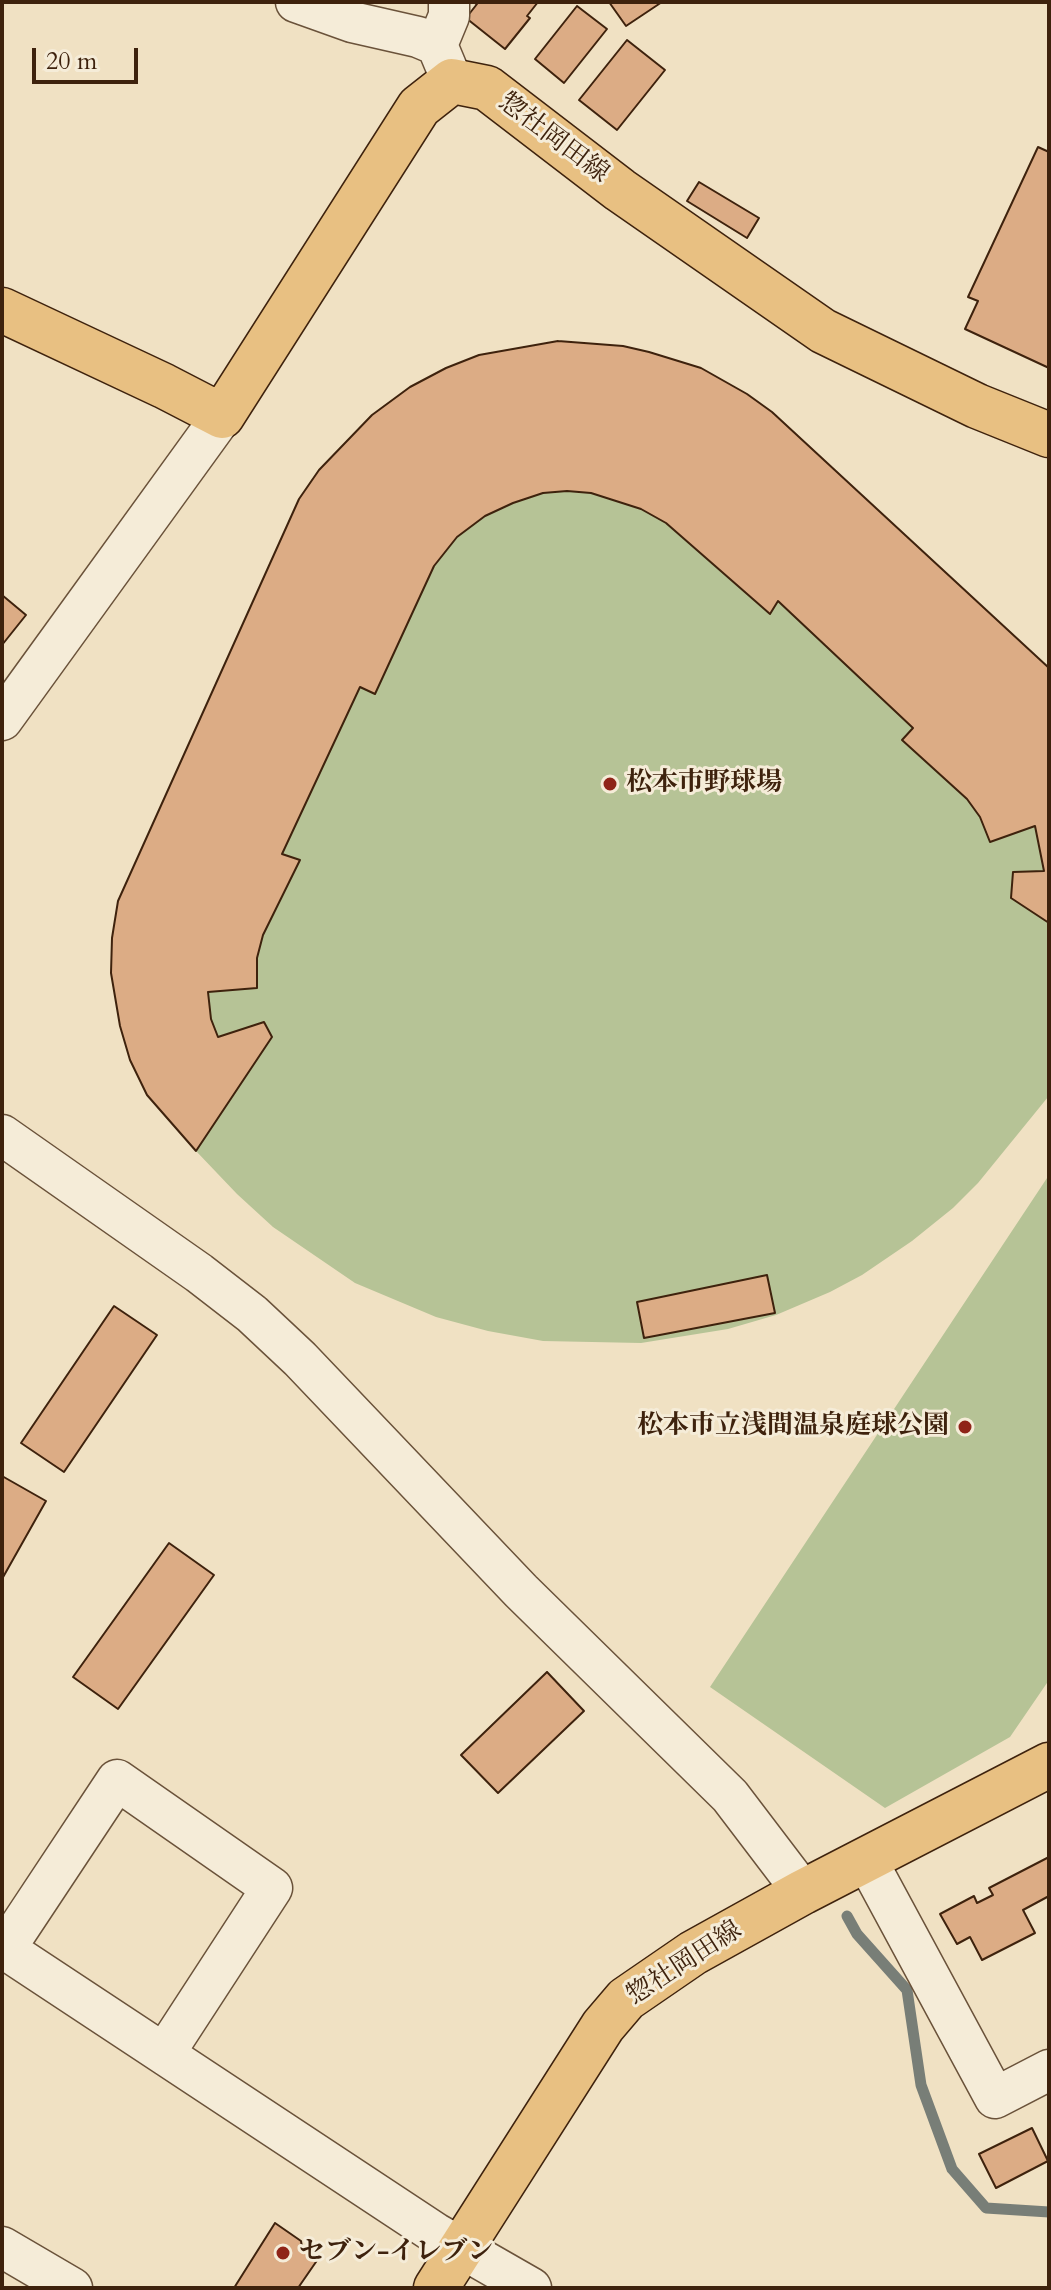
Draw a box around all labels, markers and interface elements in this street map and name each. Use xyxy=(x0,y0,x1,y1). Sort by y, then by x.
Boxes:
scale bar xyxy=(36,32,142,82)
text: 20 m xyxy=(46,45,97,78)
street label: 惣社岡田線 xyxy=(492,87,614,191)
place label: 松本市野球場 xyxy=(626,768,782,800)
marker: 松本市野球場 xyxy=(601,775,619,793)
place label: 松本市立浅間温泉庭球公園 xyxy=(637,1411,949,1443)
marker: 松本市立浅間温泉庭球公園 xyxy=(956,1418,974,1436)
street label: 惣社岡田線 xyxy=(622,1916,748,2012)
place label: セブン-イレブン xyxy=(299,2237,493,2269)
marker: セブン-イレブン xyxy=(274,2244,292,2262)

